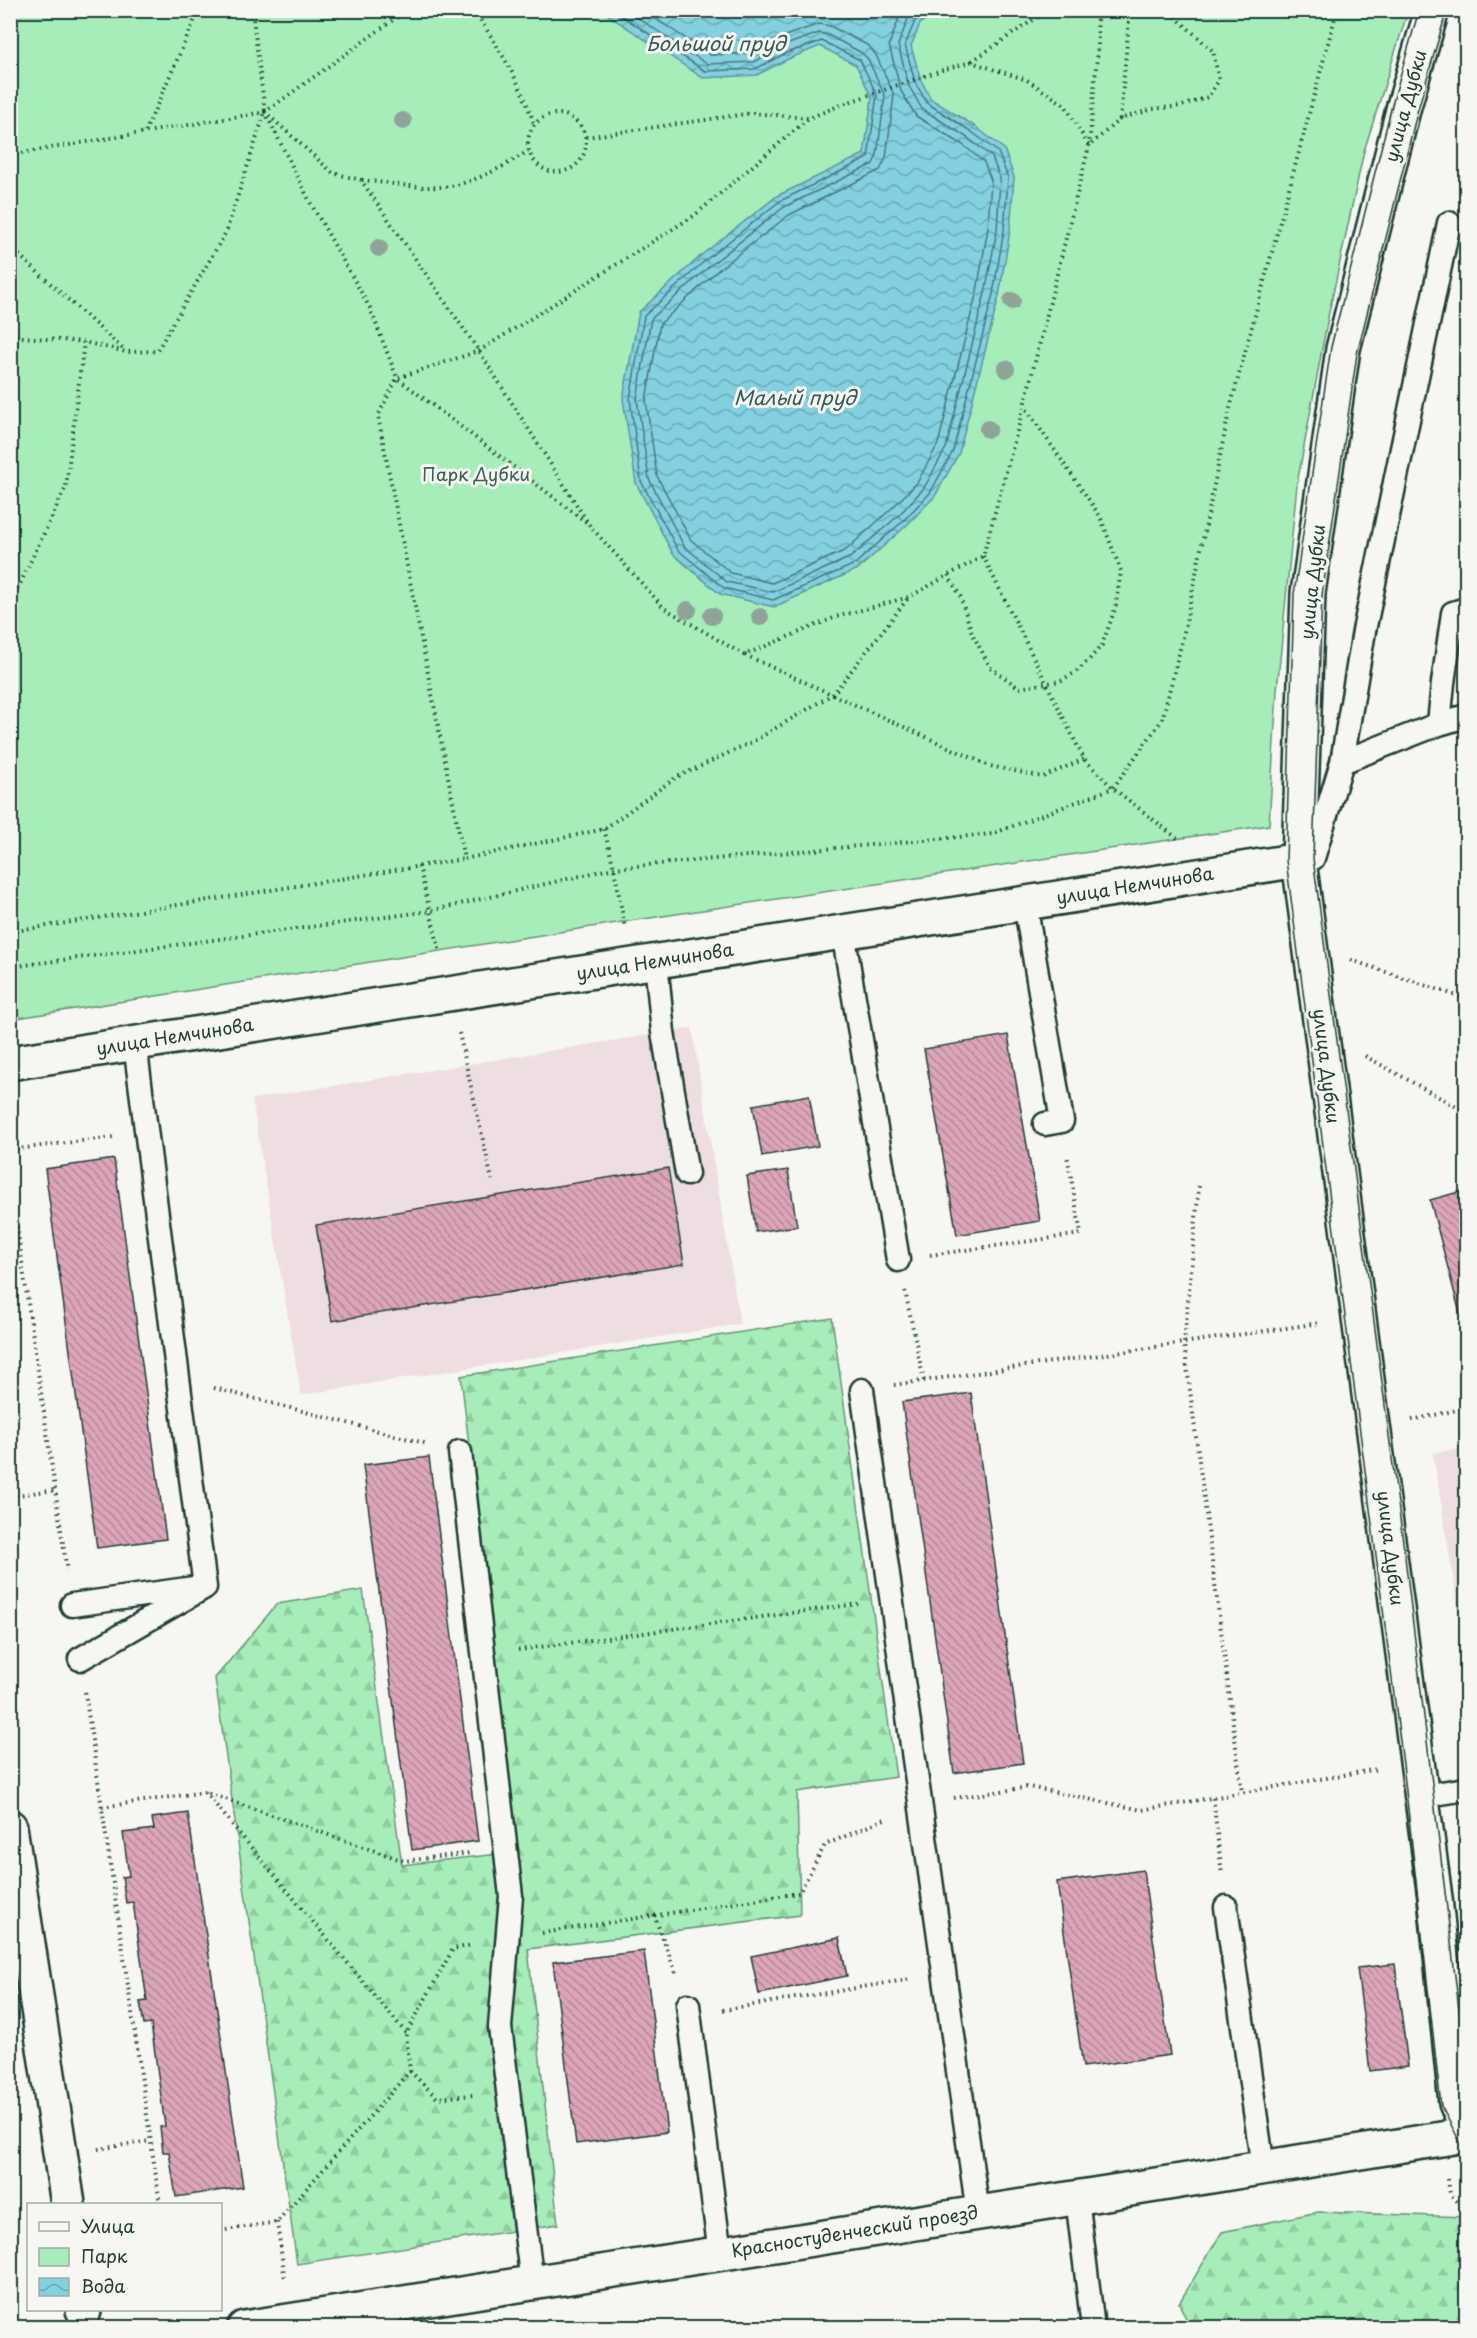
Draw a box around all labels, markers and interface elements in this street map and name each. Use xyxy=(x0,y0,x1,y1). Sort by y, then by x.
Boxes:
water label: Большой пруд xyxy=(646,28,788,58)
street label: улица Дубки xyxy=(1377,46,1433,165)
water label: Малый пруд xyxy=(734,382,859,412)
park label: Парк Дубки xyxy=(422,460,530,487)
street label: улица Дубки xyxy=(1292,523,1331,641)
street label: улица Немчинова xyxy=(1054,859,1216,910)
street label: улица Немчинова xyxy=(574,935,736,986)
street label: улица Дубки xyxy=(1307,1007,1348,1125)
street label: улица Немчинова xyxy=(94,1010,256,1061)
street label: улица Дубки xyxy=(1371,1489,1412,1607)
street label: Красностуденческий проезд xyxy=(729,2198,980,2263)
legend xyxy=(27,2203,222,2311)
text: Улица xyxy=(81,2212,135,2239)
text: Парк xyxy=(81,2242,128,2269)
text: Вода xyxy=(81,2272,126,2299)

